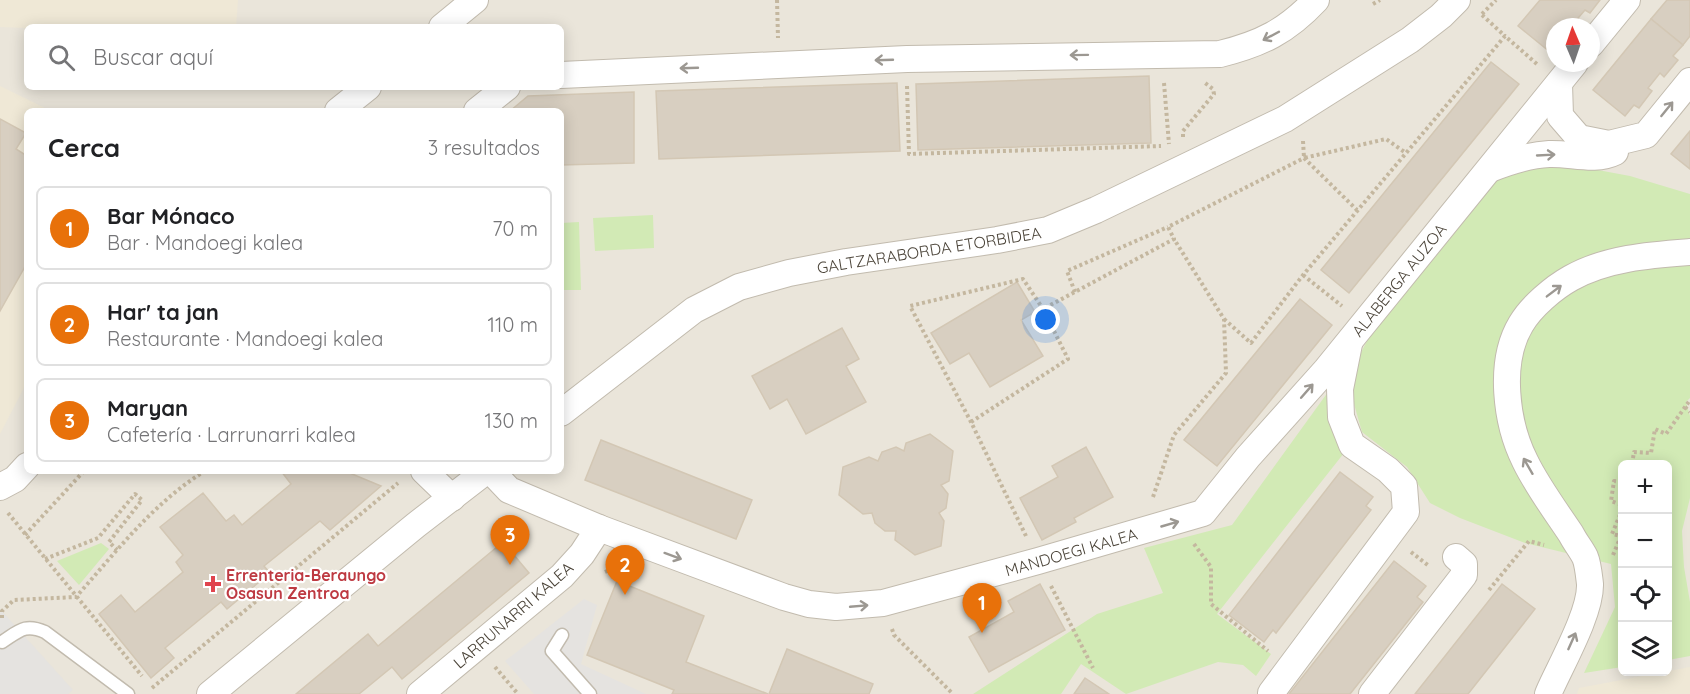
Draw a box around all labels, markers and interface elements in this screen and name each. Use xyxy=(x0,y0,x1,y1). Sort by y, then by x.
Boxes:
north arrow xyxy=(1546,18,1600,72)
search box xyxy=(24,24,564,90)
one-way arrow xyxy=(1262,31,1280,43)
icon: search xyxy=(45,41,78,74)
text: Buscar aquí xyxy=(93,43,213,71)
one-way arrow xyxy=(1070,50,1090,61)
one-way arrow xyxy=(875,54,895,65)
one-way arrow xyxy=(680,62,700,73)
one-way arrow xyxy=(1661,101,1674,117)
text: Cerca xyxy=(48,131,120,164)
text: 3 resultados xyxy=(428,135,540,160)
one-way arrow xyxy=(1535,149,1555,160)
text: Bar Mónaco xyxy=(107,202,235,230)
text: 1 xyxy=(66,216,73,241)
text: 70 m xyxy=(492,216,538,241)
street label: ALABERGA AUZOA xyxy=(1347,220,1451,340)
street label: GALTZARABORDA ETORBIDEA xyxy=(815,222,1043,278)
text: Bar · Mandoegi kalea xyxy=(107,230,303,255)
one-way arrow xyxy=(1545,285,1561,297)
text: Har' ta jan xyxy=(107,298,219,326)
your location xyxy=(1031,305,1060,334)
text: 2 xyxy=(64,312,75,337)
text: 110 m xyxy=(488,312,538,337)
text: Restaurante · Mandoegi kalea xyxy=(107,326,383,351)
one-way arrow xyxy=(1300,384,1314,399)
text: Maryan xyxy=(107,394,188,422)
text: 3 xyxy=(64,408,75,433)
text: 130 m xyxy=(485,408,538,433)
text: Cafetería · Larrunarri kalea xyxy=(107,422,356,447)
one-way arrow xyxy=(1522,458,1534,475)
map controls xyxy=(1618,460,1672,676)
button: + xyxy=(1618,460,1672,514)
button: − xyxy=(1618,514,1672,568)
pin: 3 xyxy=(490,516,530,565)
one-way arrow xyxy=(1160,518,1179,529)
street label: MANDOEGI KALEA xyxy=(1003,524,1139,580)
pin: 2 xyxy=(606,546,644,595)
one-way arrow xyxy=(663,551,682,562)
street label: LARRUNARRI KALEA xyxy=(449,557,577,673)
place label: Errenteria-Beraungo Osasun Zentroa xyxy=(226,565,386,603)
button: locate xyxy=(1618,568,1672,622)
marker: Errenteria-Beraungo Osasun Zentroa xyxy=(204,575,222,593)
pin: 1 xyxy=(962,584,1002,633)
one-way arrow xyxy=(849,600,869,611)
button: layers xyxy=(1618,622,1672,676)
one-way arrow xyxy=(1566,632,1578,650)

